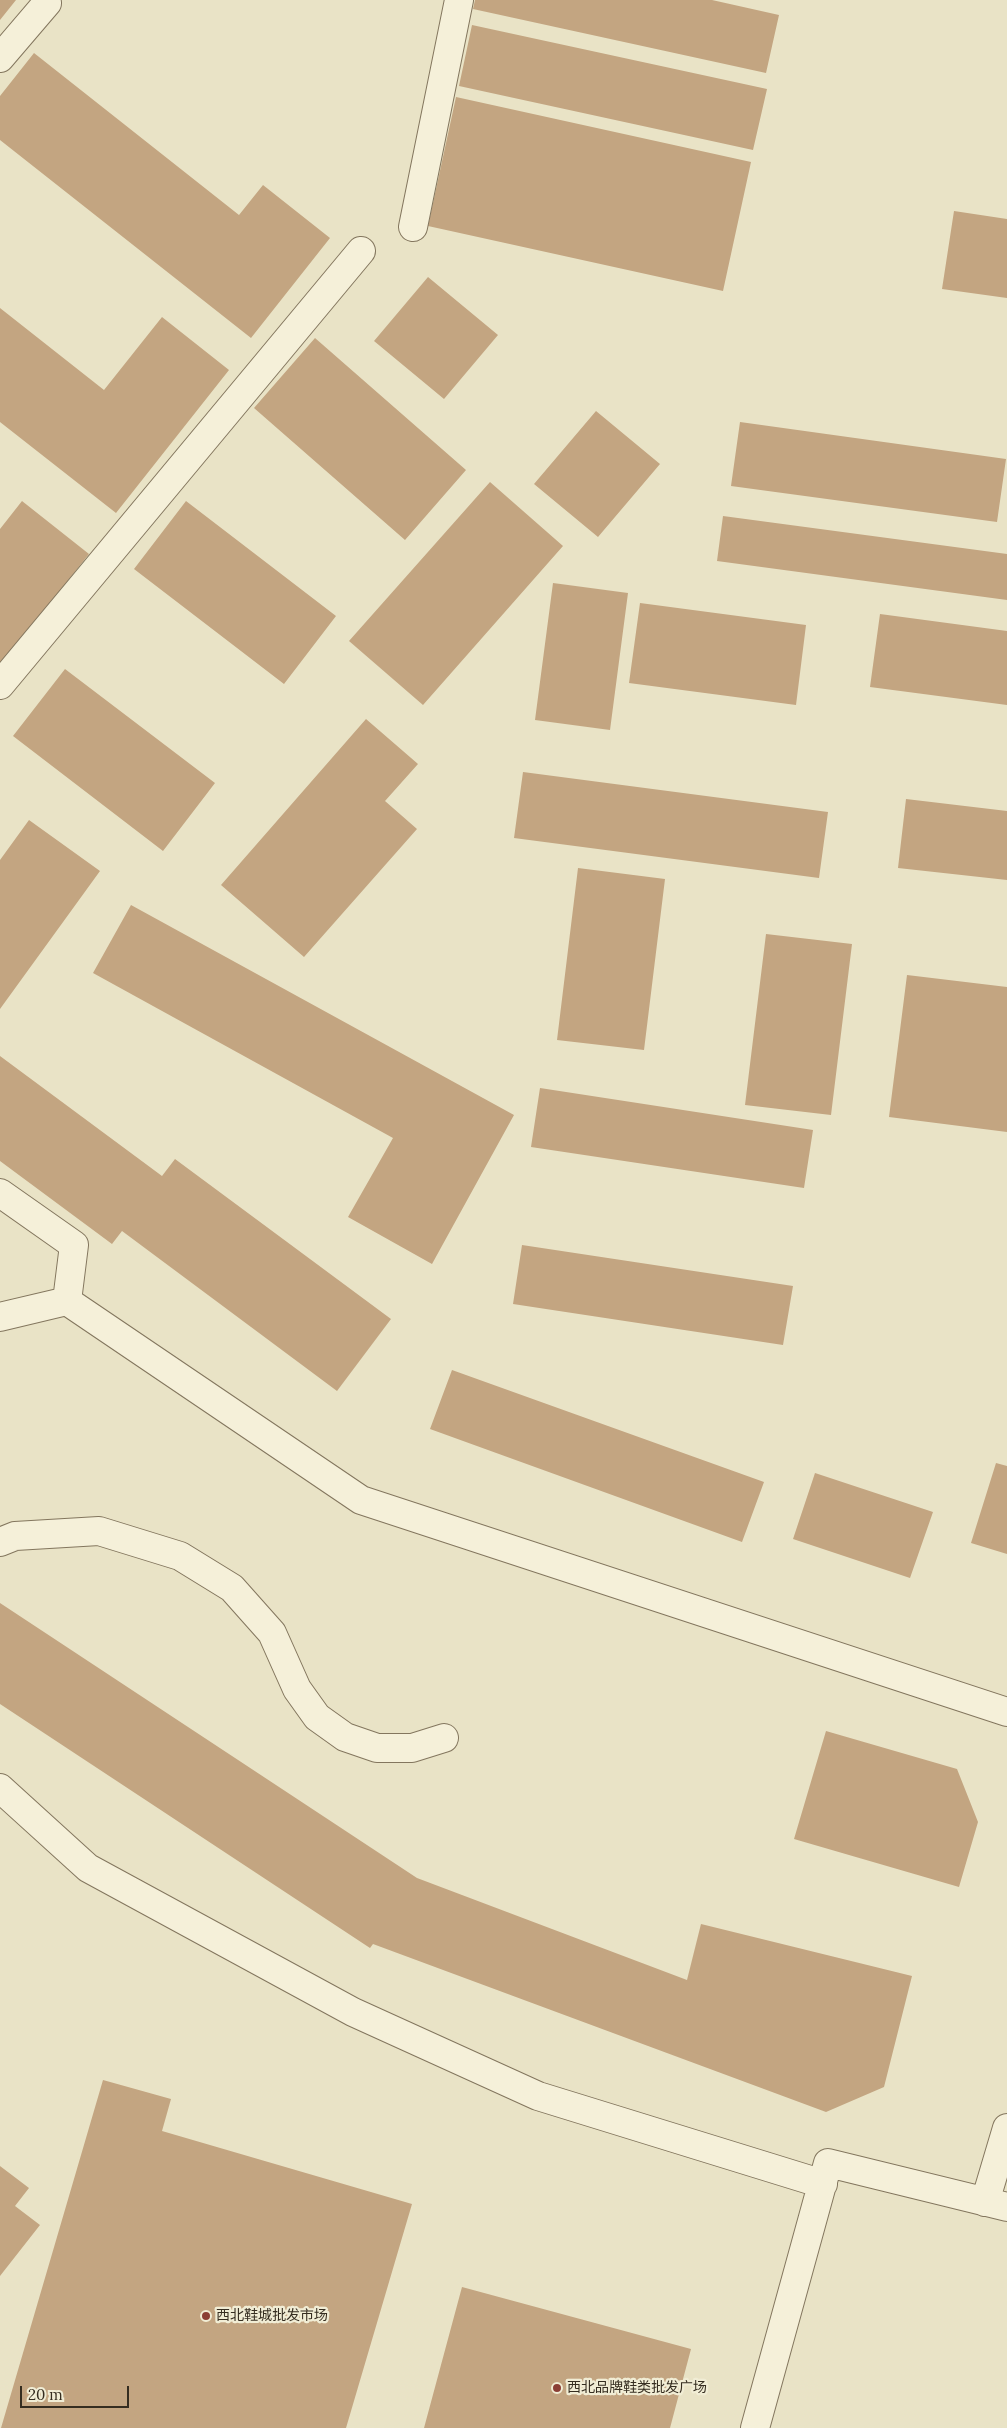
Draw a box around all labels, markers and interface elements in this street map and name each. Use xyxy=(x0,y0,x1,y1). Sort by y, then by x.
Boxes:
place label: 西北鞋城批发市场 xyxy=(216,2308,328,2324)
marker: 西北鞋城批发市场 xyxy=(200,2310,212,2322)
scale bar xyxy=(22,2376,131,2408)
place label: 西北品牌鞋类批发广场 xyxy=(567,2380,707,2396)
marker: 西北品牌鞋类批发广场 xyxy=(551,2382,563,2394)
text: 20 m xyxy=(28,2385,63,2404)

